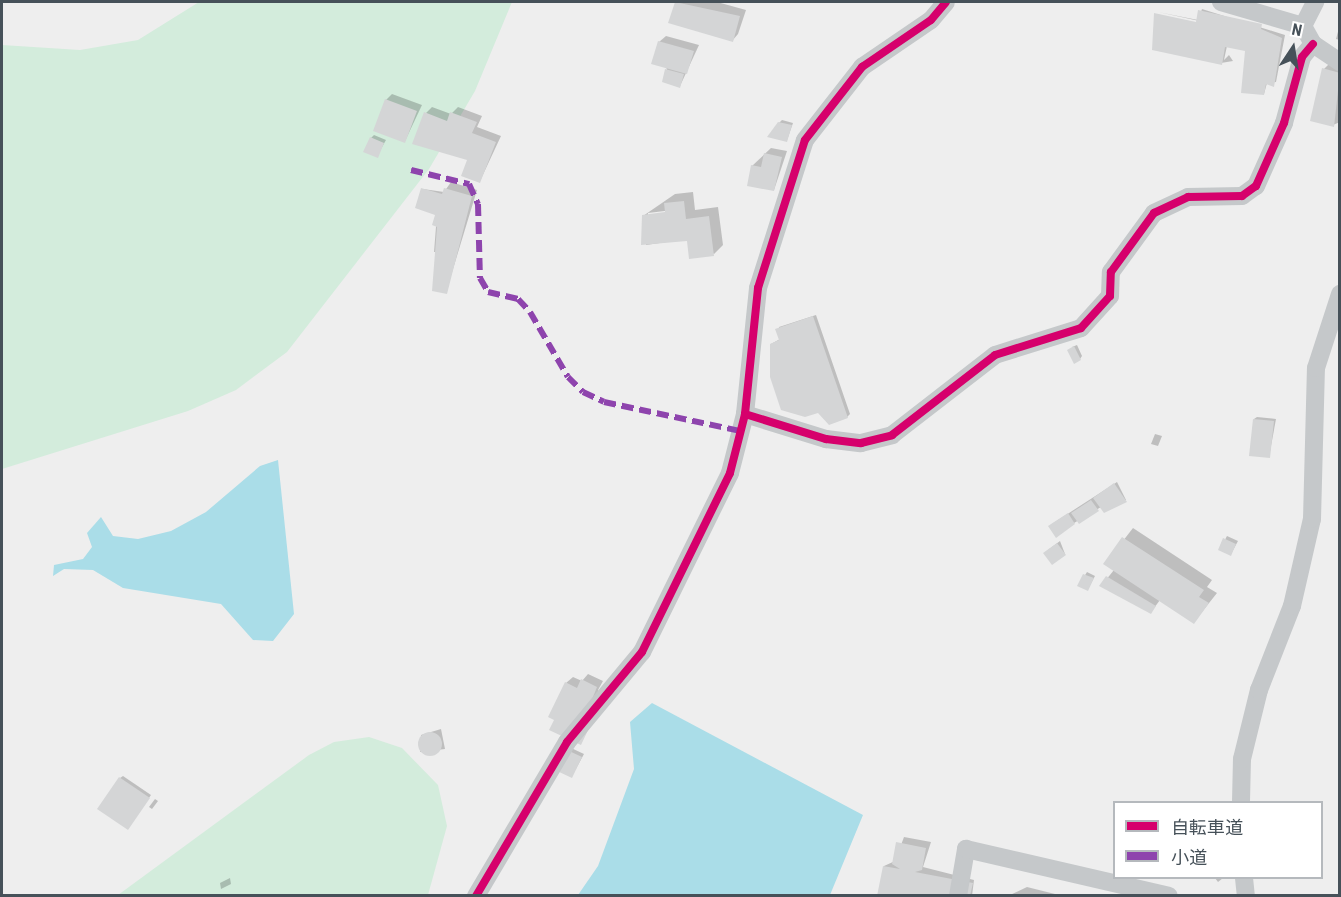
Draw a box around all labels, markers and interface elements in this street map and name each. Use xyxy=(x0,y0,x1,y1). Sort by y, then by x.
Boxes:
north arrow xyxy=(1263,18,1323,78)
text: N xyxy=(1290,20,1304,40)
legend xyxy=(1113,801,1323,879)
text: 自転車道 xyxy=(1171,817,1243,838)
text: 小道 xyxy=(1171,847,1207,868)

